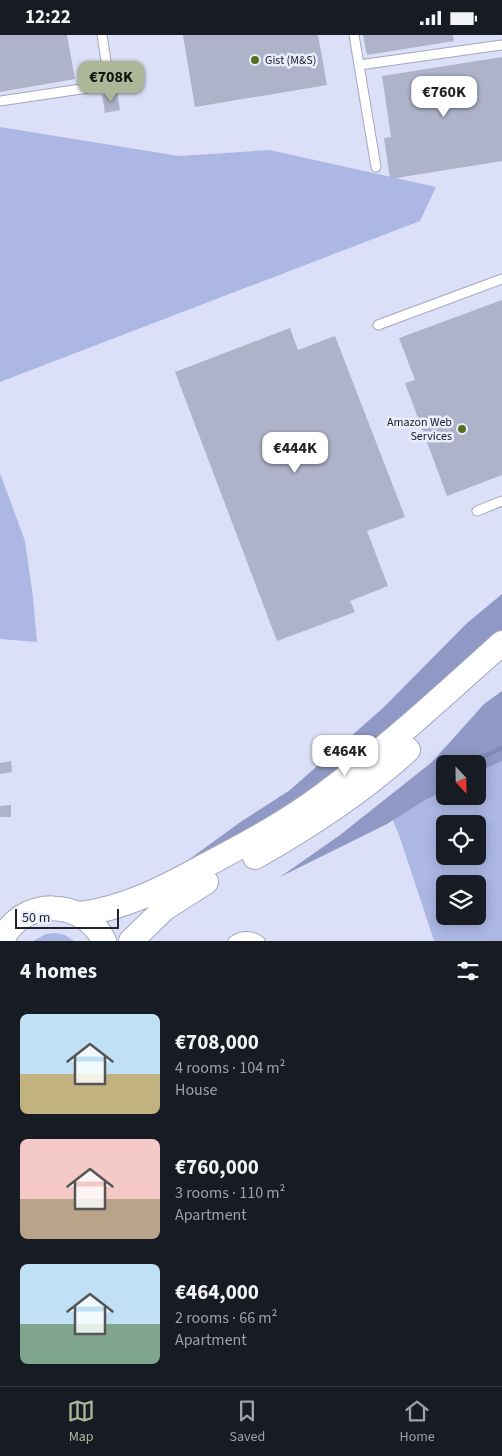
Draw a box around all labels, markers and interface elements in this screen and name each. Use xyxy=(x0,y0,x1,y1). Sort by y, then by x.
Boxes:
text: 12:22 xyxy=(25,4,71,31)
place label: Gist (M&S) xyxy=(265,52,316,69)
marker: Gist (M&S) xyxy=(249,54,261,66)
pin: €708K xyxy=(76,61,146,103)
text: €708K xyxy=(89,66,133,88)
pin: €760K xyxy=(409,76,479,118)
text: €760K xyxy=(422,81,466,103)
place label: Amazon Web Services xyxy=(387,414,452,445)
marker: Amazon Web Services xyxy=(456,423,468,435)
pin: €444K xyxy=(260,431,330,474)
text: €444K xyxy=(273,437,317,459)
pin: €464K xyxy=(310,735,380,777)
text: €464K xyxy=(323,740,367,762)
north arrow xyxy=(436,755,486,805)
map controls xyxy=(436,755,486,925)
button: locate xyxy=(436,815,486,865)
button: layers xyxy=(436,875,486,925)
scale bar xyxy=(15,906,119,929)
text: 50 m xyxy=(22,908,50,928)
text: 4 homes xyxy=(20,956,97,986)
icon: filters xyxy=(454,957,482,985)
text: €708,000 xyxy=(175,1027,259,1057)
icon: home xyxy=(60,1034,120,1094)
text: 4 rooms · 104 m² xyxy=(175,1057,285,1079)
text: House xyxy=(175,1079,217,1101)
text: €760,000 xyxy=(175,1152,259,1182)
icon: home xyxy=(60,1159,120,1219)
text: 3 rooms · 110 m² xyxy=(175,1182,285,1204)
text: Apartment xyxy=(175,1204,247,1226)
text: €464,000 xyxy=(175,1277,259,1307)
icon: home xyxy=(60,1284,120,1344)
text: 2 rooms · 66 m² xyxy=(175,1307,277,1329)
text: Apartment xyxy=(175,1329,247,1351)
tab: Map xyxy=(67,1397,95,1447)
tab: Saved xyxy=(229,1397,265,1447)
tab: Home xyxy=(400,1397,435,1447)

